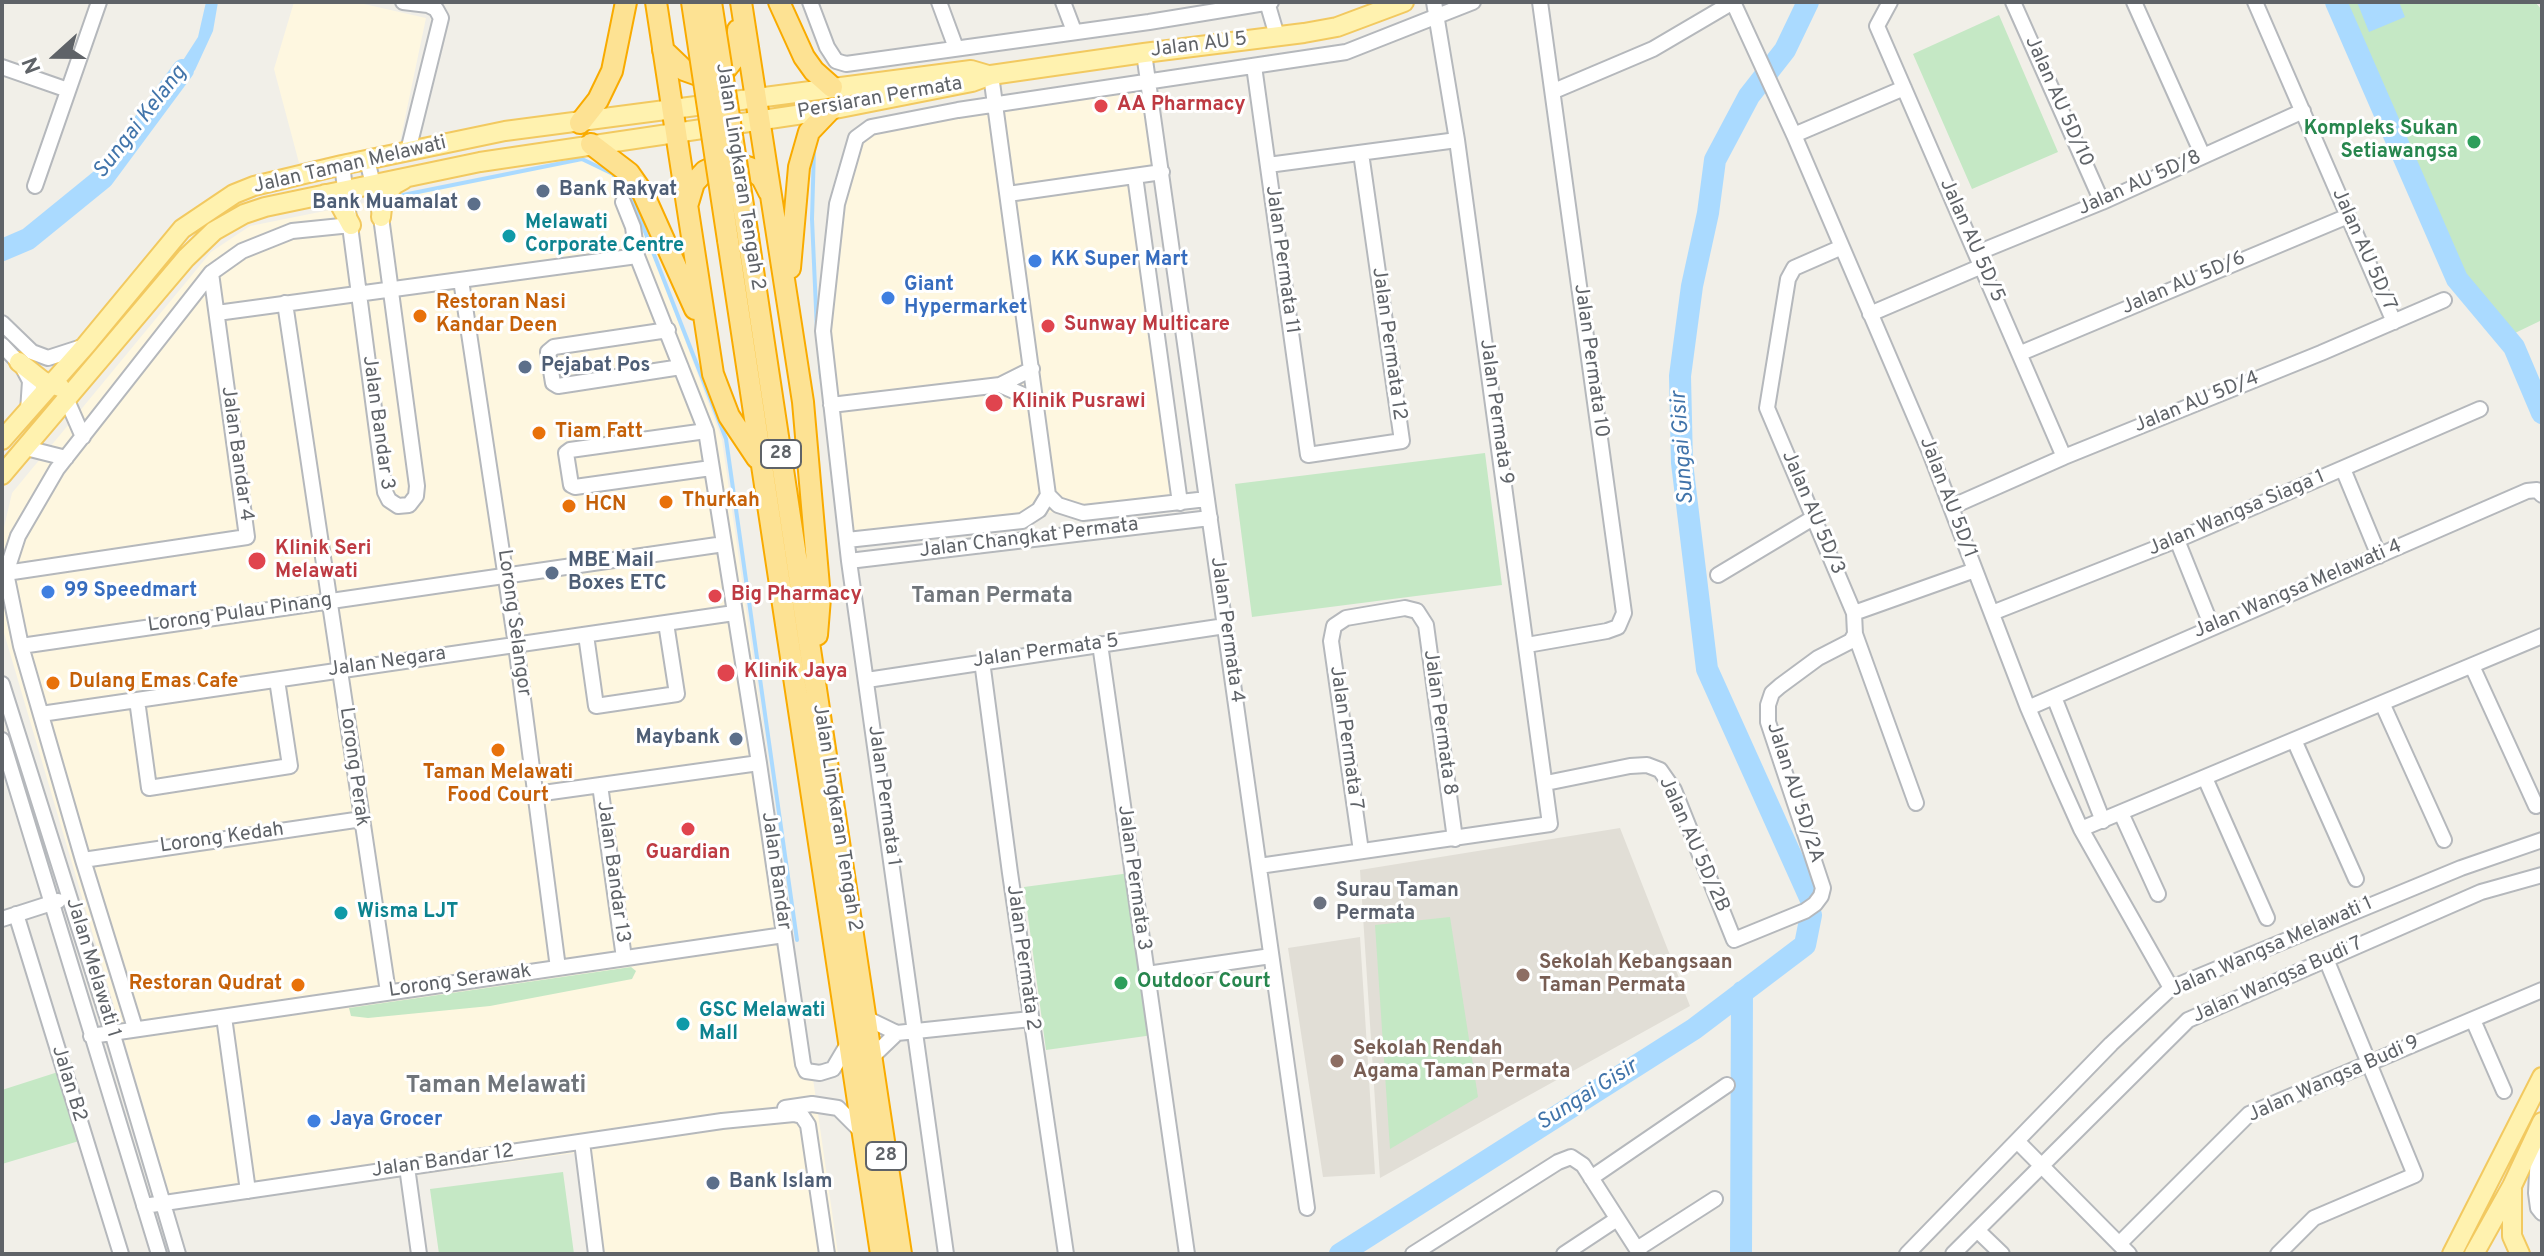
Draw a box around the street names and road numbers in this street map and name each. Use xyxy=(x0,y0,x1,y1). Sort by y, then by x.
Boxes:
street label: Jalan AU 5 xyxy=(1149,28,1249,64)
street label: Jalan AU 5D/10 xyxy=(2018,33,2098,171)
street label: Jalan Lingkaran Tengah 2 xyxy=(709,62,769,292)
street label: Persiaran Permata xyxy=(796,73,964,125)
street label: Jalan Taman Melawati xyxy=(251,132,449,200)
street label: Jalan AU 5D/8 xyxy=(2075,146,2205,222)
street label: Jalan AU 5D/5 xyxy=(1933,176,2009,306)
street label: Jalan Permata 11 xyxy=(1259,184,1303,336)
street label: Jalan AU 5D/7 xyxy=(2325,185,2401,315)
street label: Jalan AU 5D/6 xyxy=(2119,247,2249,321)
street label: Jalan Permata 12 xyxy=(1365,266,1411,422)
street label: Jalan Permata 10 xyxy=(1567,283,1613,439)
street label: Jalan Permata 9 xyxy=(1473,338,1517,486)
street label: Jalan Bandar 3 xyxy=(356,354,398,492)
street label: Jalan AU 5D/4 xyxy=(2131,367,2263,439)
street label: Jalan Bandar 4 xyxy=(215,385,257,523)
street label: Jalan AU 5D/1 xyxy=(1913,434,1981,562)
road number: 28 xyxy=(761,440,801,468)
street label: Jalan AU 5D/3 xyxy=(1775,447,1849,579)
street label: Jalan Wangsa Siaga 1 xyxy=(2145,466,2329,562)
street label: Jalan Changkat Permata xyxy=(918,514,1140,564)
street label: Jalan Wangsa Melawati 4 xyxy=(2190,535,2406,645)
street label: Lorong Selangor xyxy=(491,548,535,698)
street label: Jalan Permata 4 xyxy=(1204,556,1248,704)
street label: Lorong Pulau Pinang xyxy=(146,589,334,639)
street label: Jalan Permata 5 xyxy=(972,630,1120,674)
street label: Jalan Negara xyxy=(326,643,448,683)
street label: Jalan Permata 8 xyxy=(1417,649,1461,797)
street label: Jalan Permata 7 xyxy=(1323,665,1367,811)
street label: Jalan Lingkaran Tengah 2 xyxy=(806,703,866,933)
street label: Lorong Perak xyxy=(333,706,373,828)
street label: Jalan AU 5D/2A xyxy=(1760,720,1828,866)
street label: Jalan Permata 1 xyxy=(861,724,905,868)
street label: Jalan AU 5D/2B xyxy=(1652,774,1734,916)
street label: Jalan Bandar 13 xyxy=(590,799,634,945)
street label: Jalan Permata 3 xyxy=(1111,804,1155,952)
street label: Jalan Bandar xyxy=(755,810,795,932)
street label: Lorong Kedah xyxy=(158,818,286,860)
street label: Jalan Permata 2 xyxy=(1000,884,1044,1032)
street label: Jalan Wangsa Melawati 1 xyxy=(2167,893,2377,1003)
street label: Jalan Melawati 1 xyxy=(59,895,125,1041)
street label: Jalan Wangsa Budi 7 xyxy=(2189,933,2367,1029)
street label: Lorong Serawak xyxy=(387,960,533,1004)
street label: Jalan Wangsa Budi 9 xyxy=(2245,1031,2423,1129)
street label: Jalan B2 xyxy=(45,1043,91,1125)
street label: Jalan Bandar 12 xyxy=(370,1140,516,1184)
road number: 28 xyxy=(866,1142,906,1170)

